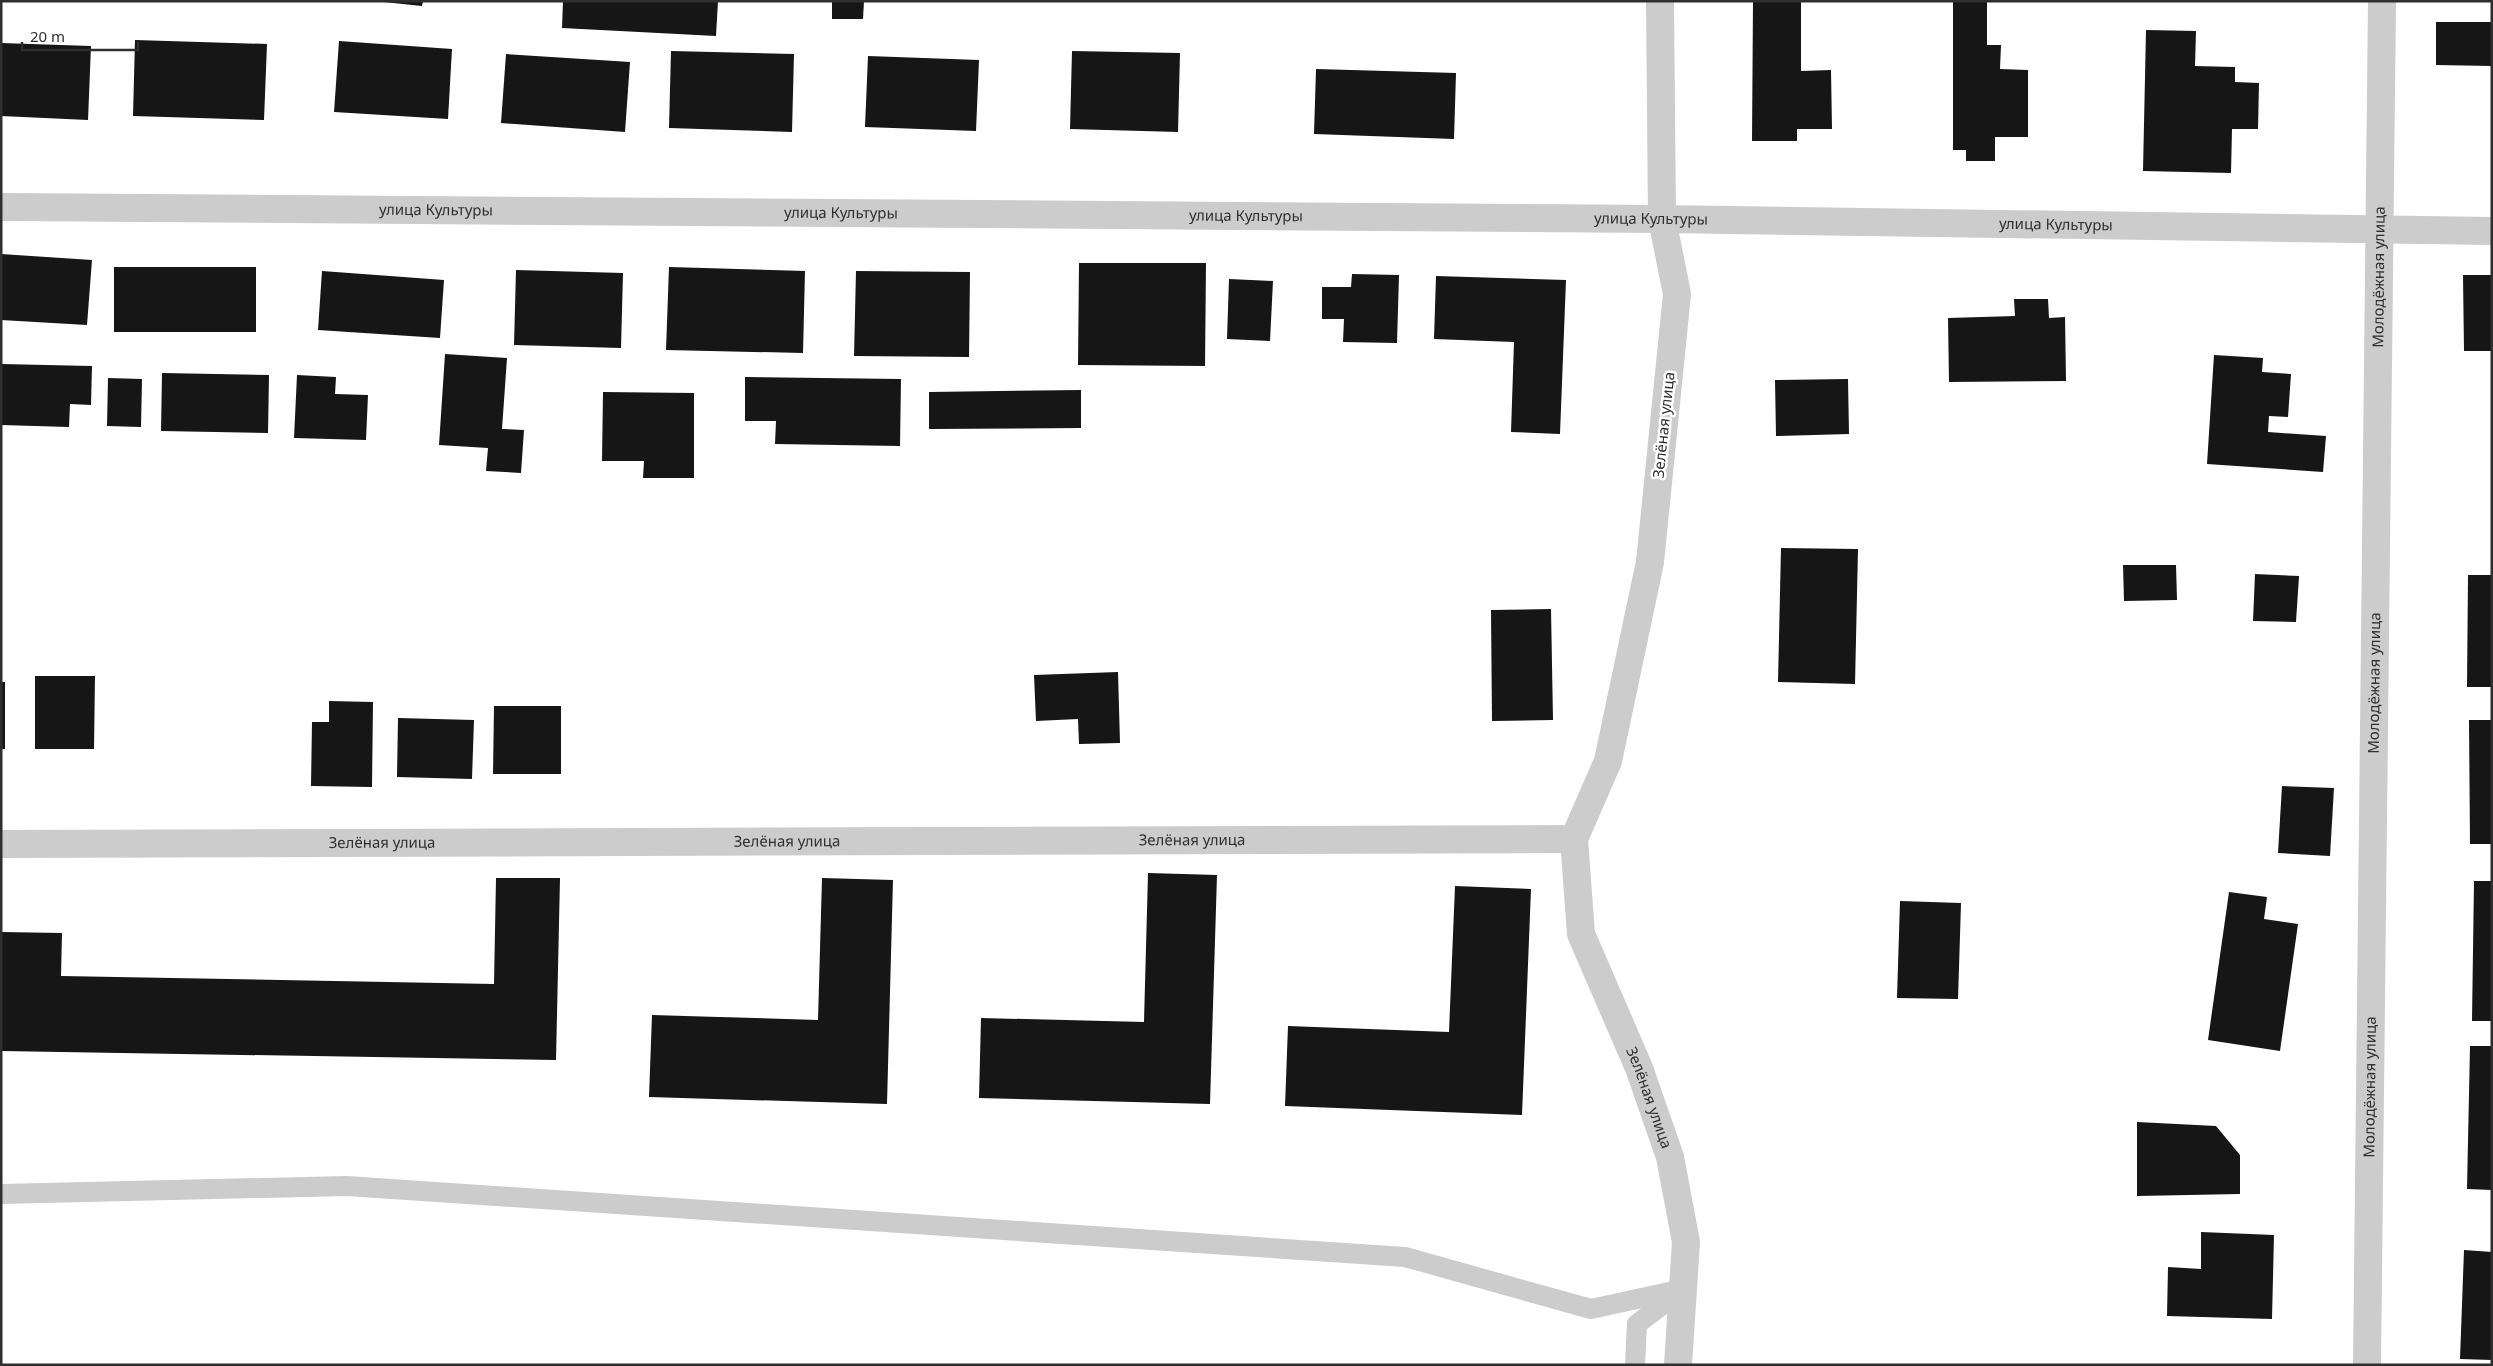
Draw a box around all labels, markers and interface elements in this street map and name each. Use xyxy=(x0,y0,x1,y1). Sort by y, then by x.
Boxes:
scale bar xyxy=(22,20,139,52)
text: 20 m xyxy=(30,26,65,46)
street label: улица Культуры xyxy=(379,199,493,220)
street label: улица Культуры xyxy=(784,202,898,222)
street label: улица Культуры xyxy=(1189,205,1303,225)
street label: Молодёжная улица xyxy=(2367,206,2389,348)
street label: улица Культуры xyxy=(1594,208,1708,229)
street label: улица Культуры xyxy=(1999,213,2113,235)
street label: Зелёная улица xyxy=(1647,371,1679,479)
street label: Молодёжная улица xyxy=(2363,612,2384,754)
street label: Зелёная улица xyxy=(1139,829,1245,849)
street label: Зелёная улица xyxy=(734,830,840,851)
street label: Зелёная улица xyxy=(329,832,435,852)
street label: Молодёжная улица xyxy=(2358,1016,2380,1158)
street label: Зелёная улица xyxy=(1622,1043,1677,1151)

